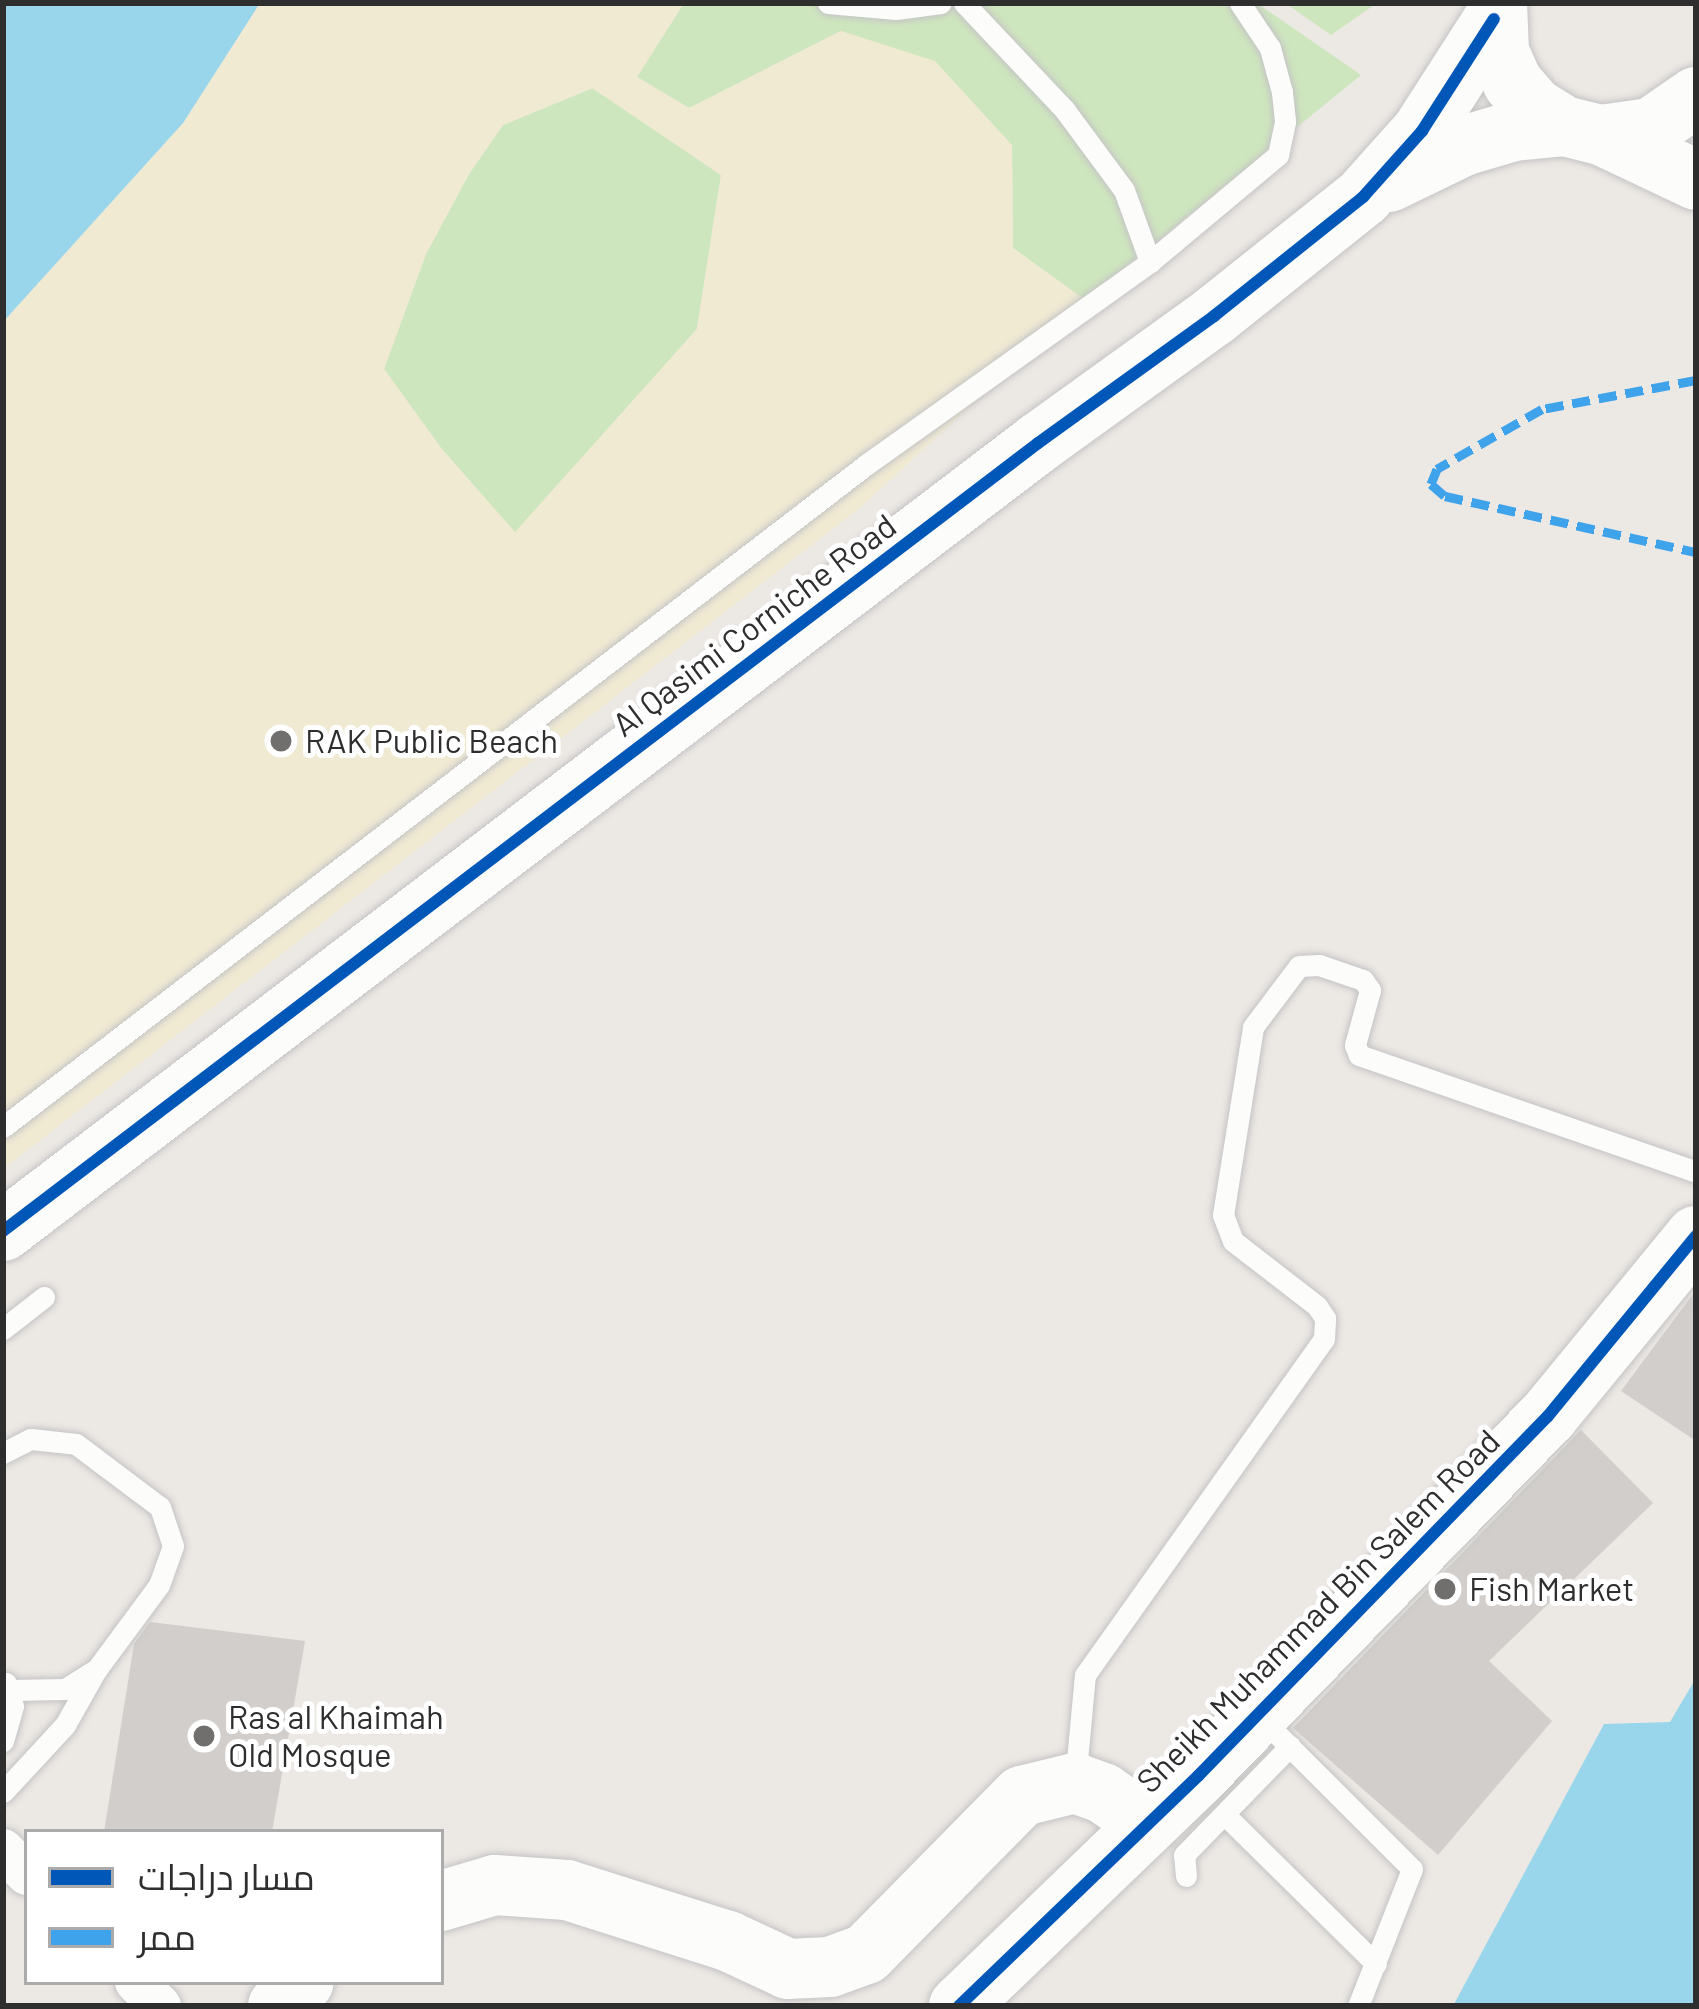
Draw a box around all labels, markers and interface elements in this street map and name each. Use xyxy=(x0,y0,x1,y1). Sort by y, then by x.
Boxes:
street label: Al Qasimi Corniche Road xyxy=(605,506,903,744)
place label: RAK Public Beach xyxy=(305,721,558,761)
marker: RAK Public Beach xyxy=(268,728,294,754)
street label: Sheikh Muhammad Bin Salem Road xyxy=(1128,1421,1508,1801)
place label: Fish Market xyxy=(1469,1569,1634,1609)
marker: Fish Market xyxy=(1432,1576,1458,1602)
place label: Ras al Khaimah Old Mosque xyxy=(228,1697,444,1775)
marker: Ras al Khaimah Old Mosque xyxy=(191,1723,217,1749)
legend xyxy=(24,1829,444,1985)
text: مسار دراجات xyxy=(138,1854,315,1897)
text: ممر xyxy=(138,1914,196,1957)

